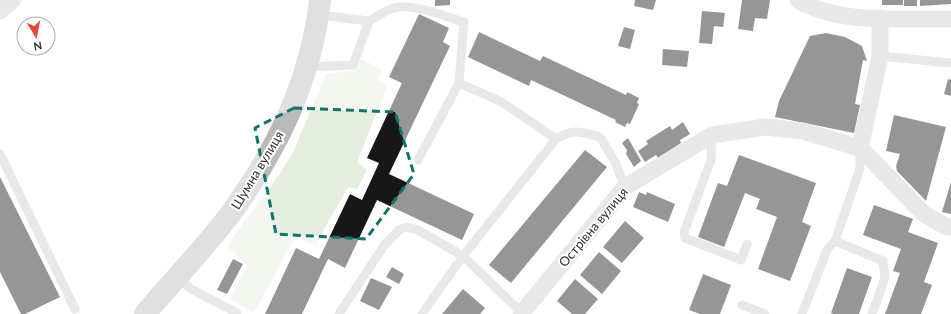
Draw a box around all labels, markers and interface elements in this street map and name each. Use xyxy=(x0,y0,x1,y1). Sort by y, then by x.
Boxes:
north arrow xyxy=(16,16,56,56)
text: N xyxy=(33,39,43,53)
street label: Шумна вулиця xyxy=(227,128,287,212)
street label: Острівна вулиця xyxy=(555,184,631,270)

